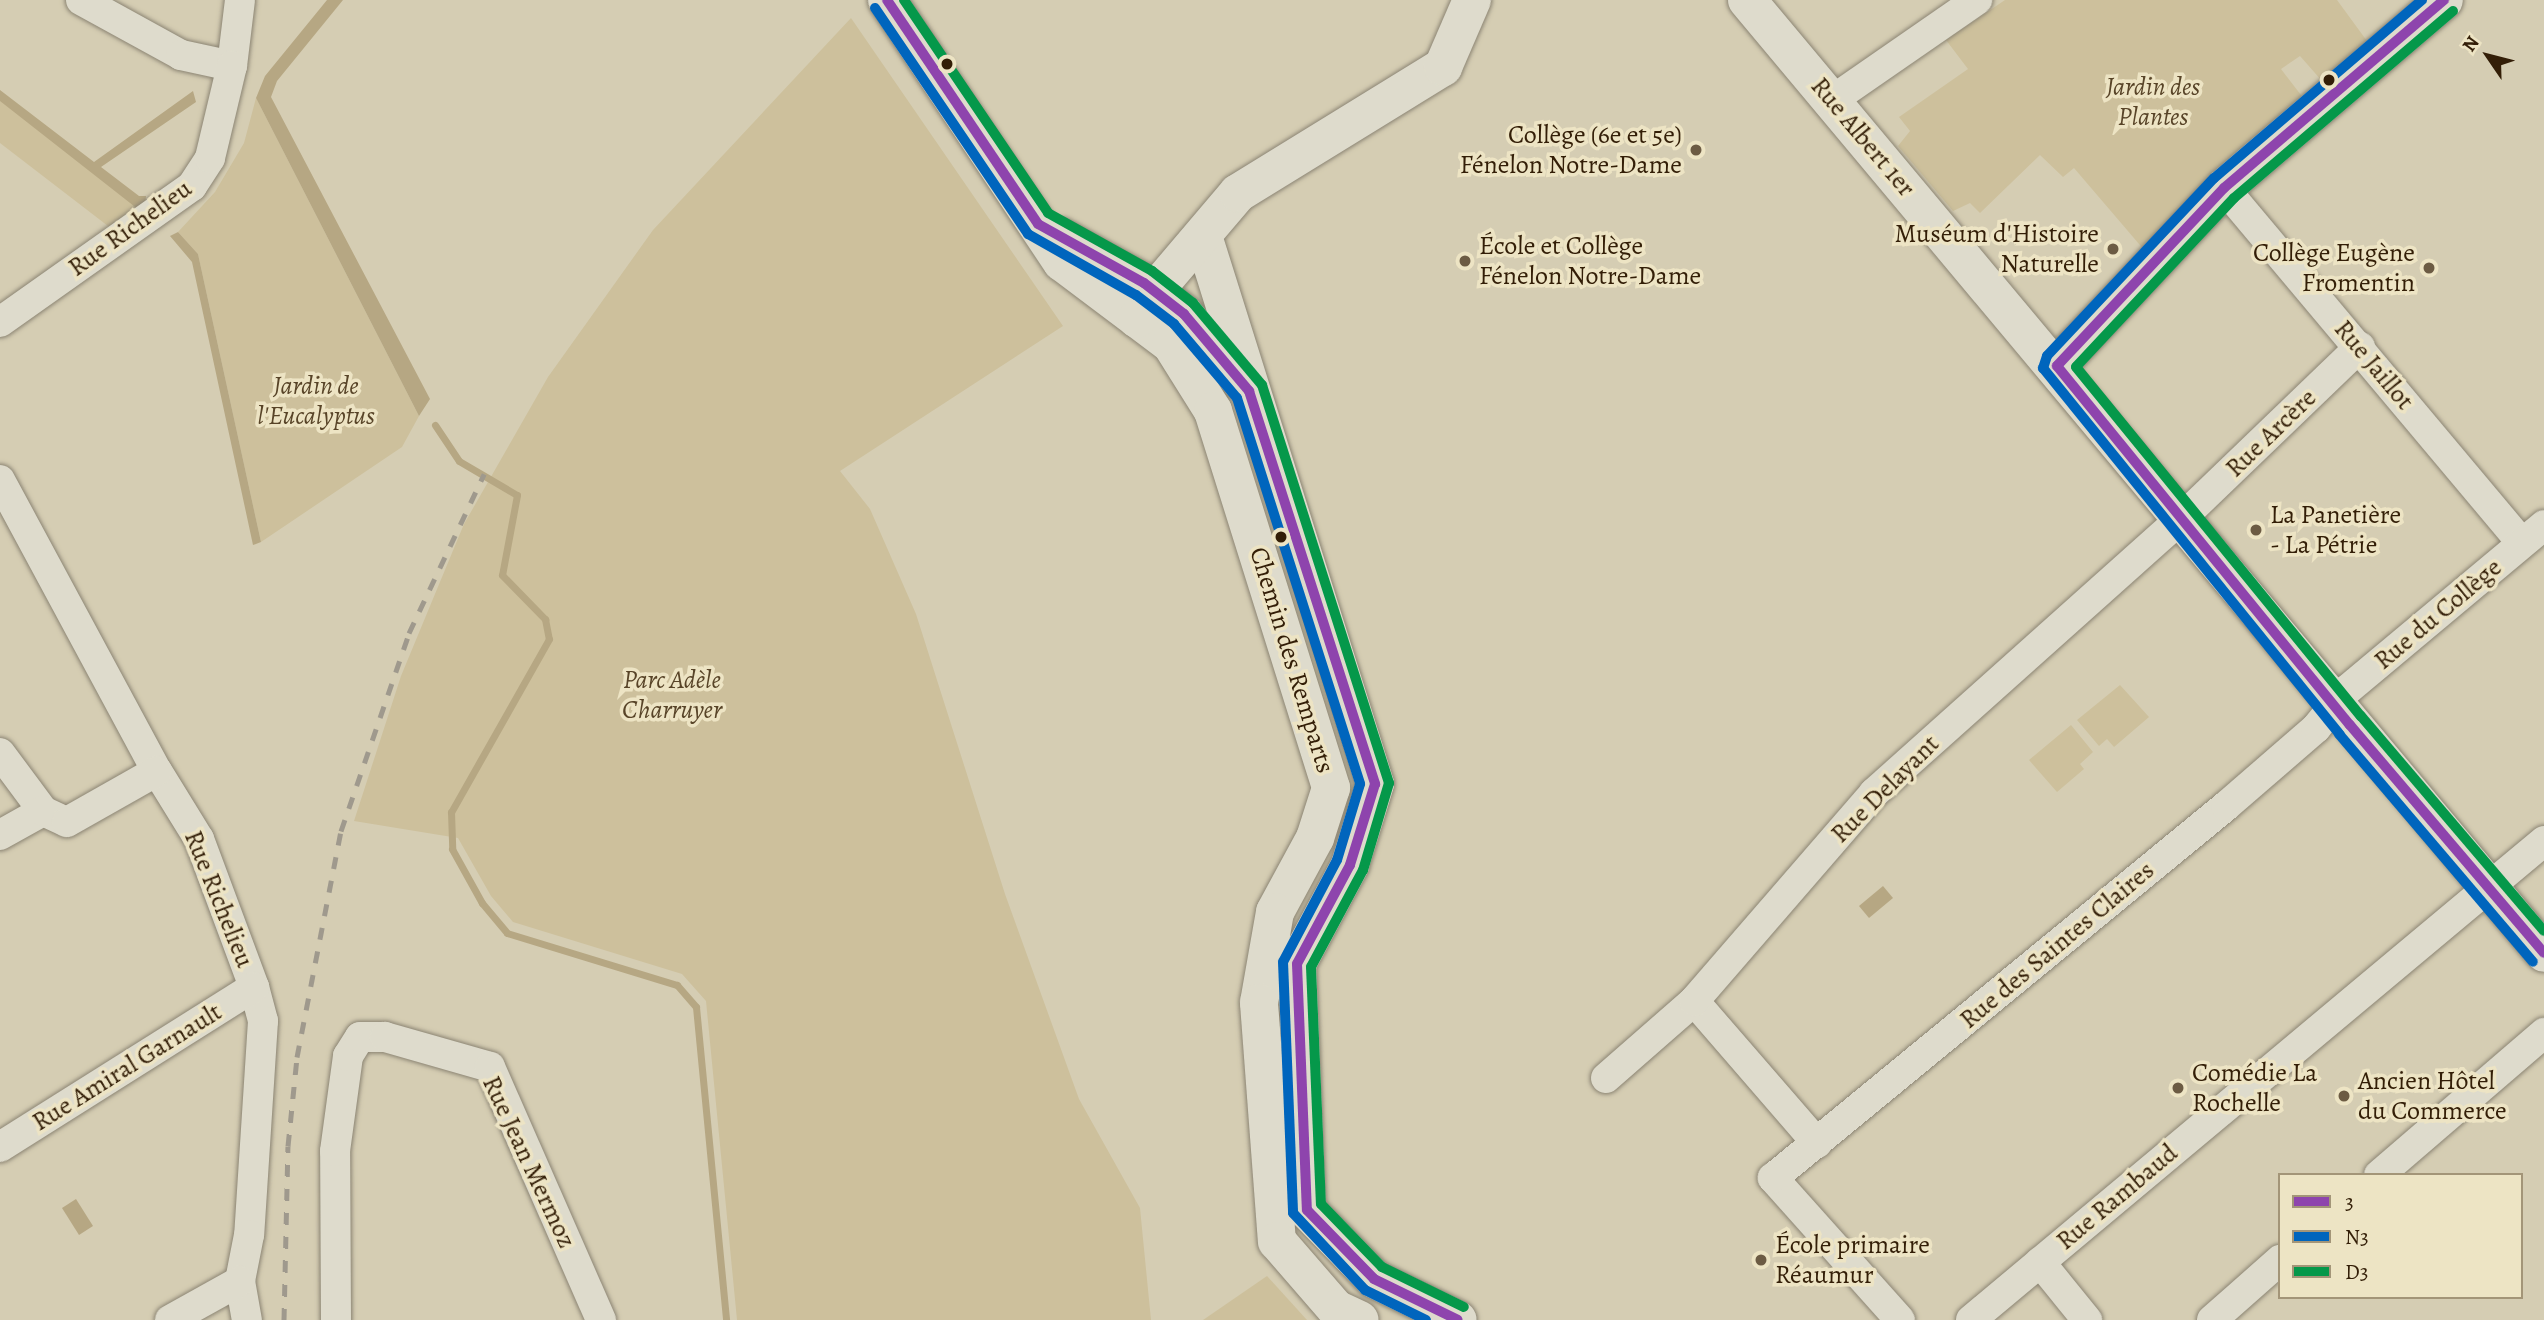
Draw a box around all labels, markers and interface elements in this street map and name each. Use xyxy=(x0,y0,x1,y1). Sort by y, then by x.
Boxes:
north arrow xyxy=(2453,21,2523,91)
text: N xyxy=(2456,31,2485,57)
unlabelled marker xyxy=(940,57,954,71)
street label: Rue Albert 1er xyxy=(1804,71,1922,203)
park label: Jardin des Plantes xyxy=(2106,71,2200,132)
unlabelled marker xyxy=(2322,73,2336,87)
place label: Collège (6e et 5e) Fénelon Notre-Dame xyxy=(1460,119,1682,180)
marker: Collège (6e et 5e) Fénelon Notre-Dame xyxy=(1688,142,1704,158)
street label: Rue Richelieu xyxy=(62,173,198,283)
place label: Muséum d'Histoire Naturelle xyxy=(1895,218,2099,280)
place label: École et Collège Fénelon Notre-Dame xyxy=(1479,230,1701,292)
place label: Collège Eugène Fromentin xyxy=(2253,237,2415,298)
marker: Muséum d'Histoire Naturelle xyxy=(2105,241,2121,257)
marker: École et Collège Fénelon Notre-Dame xyxy=(1457,253,1473,269)
marker: Collège Eugène Fromentin xyxy=(2421,260,2437,276)
street label: Rue Jaillot xyxy=(2328,314,2420,416)
park label: Jardin de l'Eucalyptus xyxy=(257,370,375,432)
street label: Rue Arcère xyxy=(2219,382,2323,484)
place label: La Panetière - La Pétrie xyxy=(2270,499,2401,560)
marker: La Panetière - La Pétrie xyxy=(2248,522,2264,538)
unlabelled marker xyxy=(1274,530,1288,544)
street label: Chemin des Remparts xyxy=(1243,543,1341,777)
street label: Rue du Collège xyxy=(2368,552,2508,676)
park label: Parc Adèle Charruyer xyxy=(622,664,722,726)
street label: Rue Delayant xyxy=(1824,728,1946,850)
street label: Rue Richelieu xyxy=(177,826,261,972)
street label: Rue des Saintes Claires xyxy=(1954,855,2160,1035)
street label: Rue Amiral Garnault xyxy=(27,996,227,1138)
place label: Comédie La Rochelle xyxy=(2192,1057,2317,1118)
place label: Ancien Hôtel du Commerce xyxy=(2358,1065,2507,1126)
street label: Rue Jean Mermoz xyxy=(476,1071,582,1253)
marker: Comédie La Rochelle xyxy=(2170,1080,2186,1096)
marker: Ancien Hôtel du Commerce xyxy=(2336,1088,2352,1104)
street label: Rue Rambaud xyxy=(2050,1137,2184,1257)
legend xyxy=(2278,1173,2523,1299)
text: 3 xyxy=(2345,1188,2354,1216)
text: N3 xyxy=(2345,1223,2369,1251)
place label: École primaire Réaumur xyxy=(1775,1229,1930,1290)
marker: École primaire Réaumur xyxy=(1753,1252,1769,1268)
text: D3 xyxy=(2345,1258,2369,1286)

